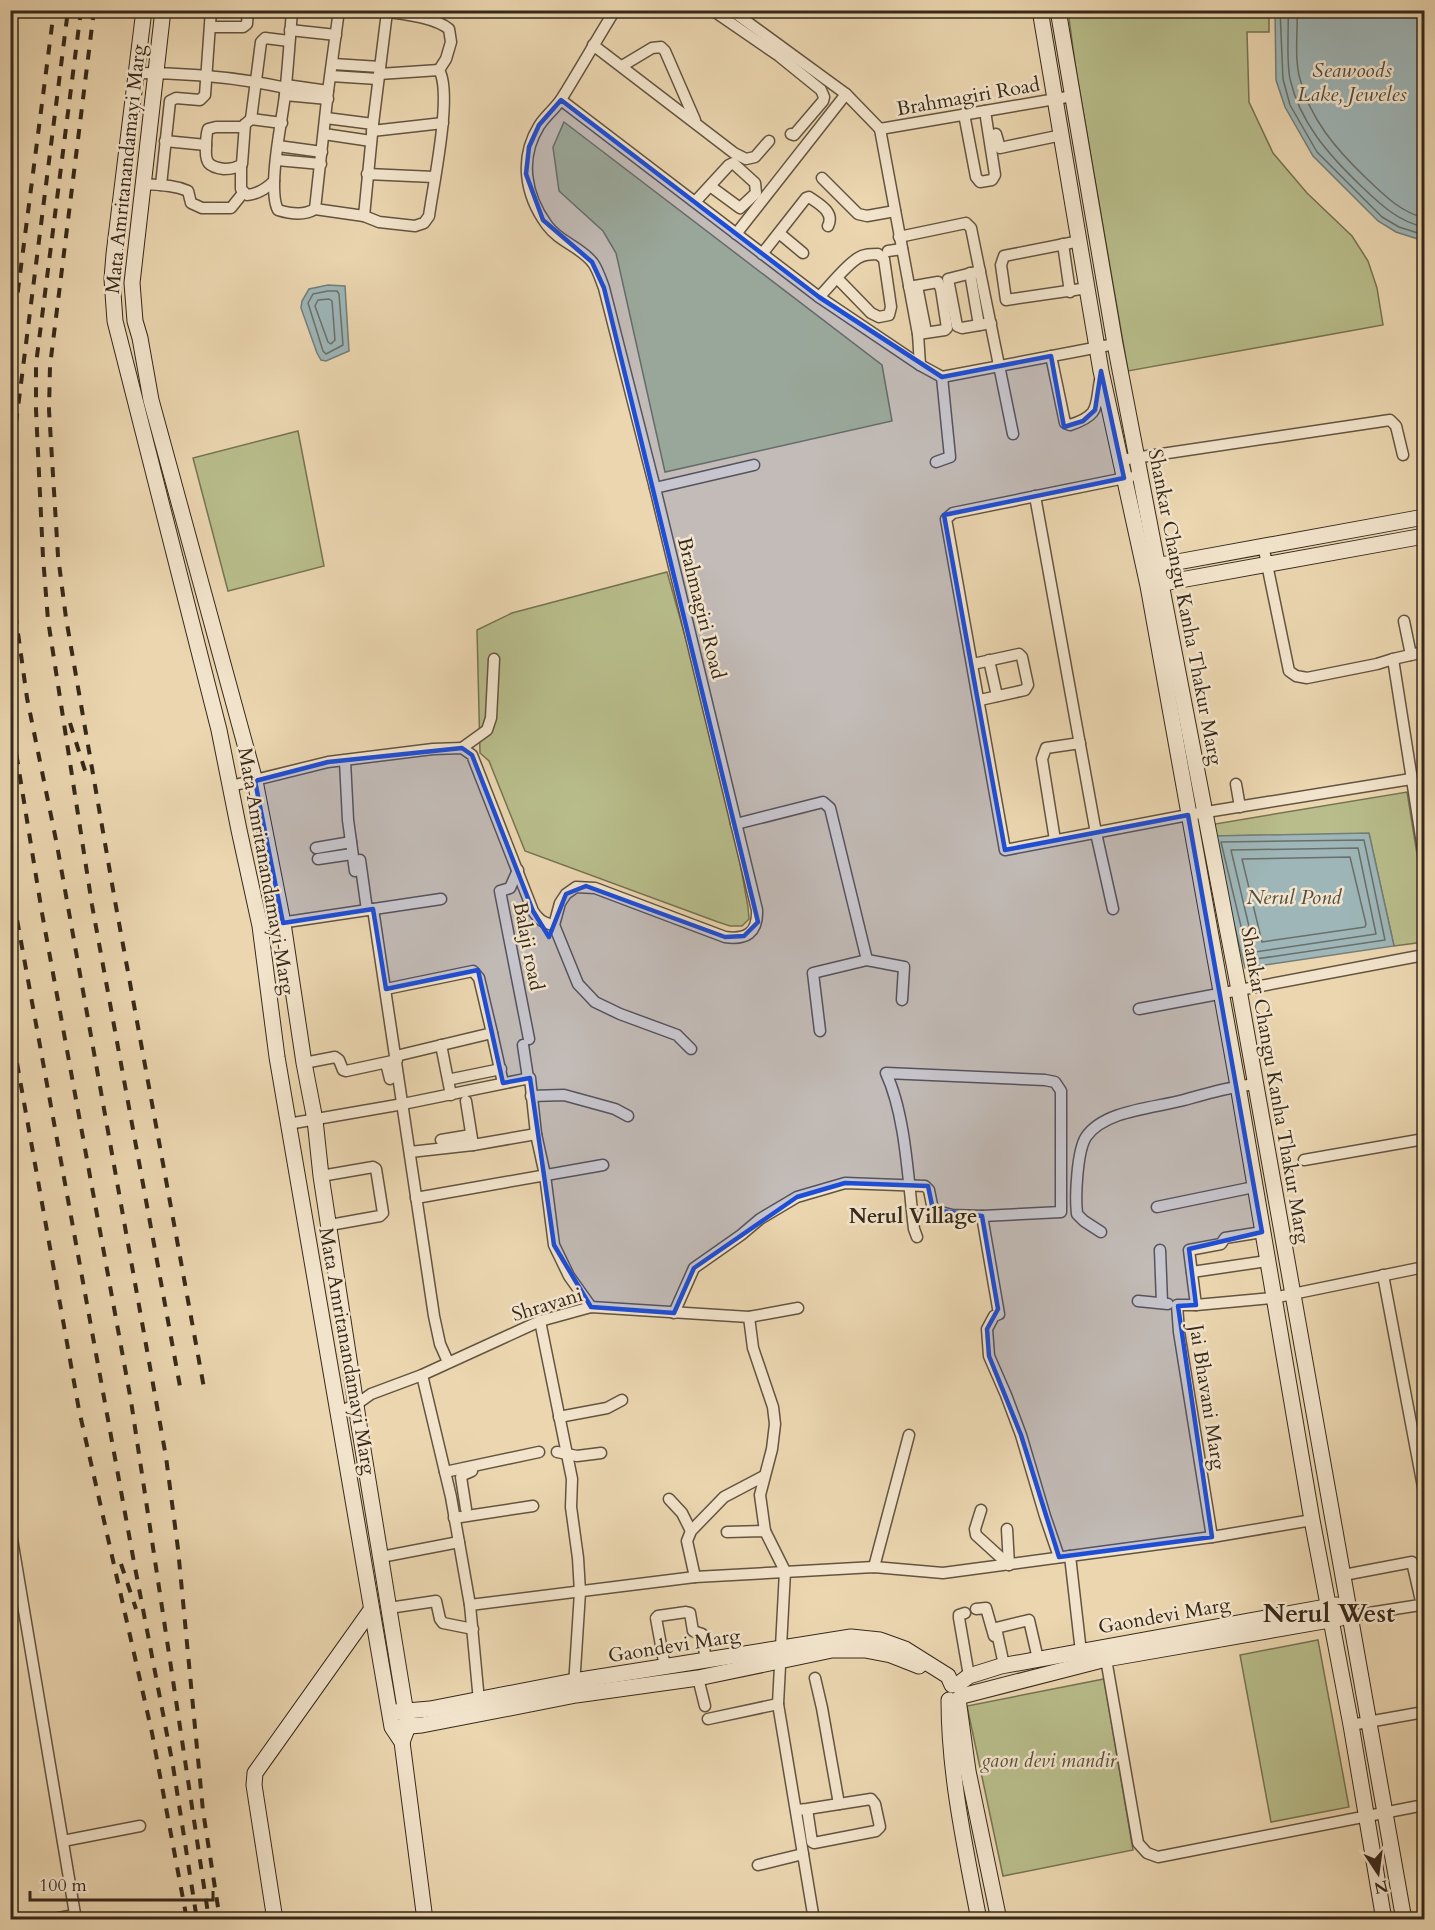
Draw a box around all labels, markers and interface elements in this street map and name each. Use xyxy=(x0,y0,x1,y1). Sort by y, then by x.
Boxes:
street label: Mata Amritanandamayi Marg xyxy=(99,42,152,295)
water label: Seawoods Lake, Jeweles xyxy=(1297,56,1407,109)
street label: Brahmagiri Road xyxy=(894,71,1042,122)
street label: Shankar Changu Kanha Thakur Marg xyxy=(1142,447,1230,768)
street label: Brahmagiri Road xyxy=(671,534,732,682)
street label: Mata Amritanandamayi Marg xyxy=(231,745,302,998)
water label: Nerul Pond xyxy=(1247,883,1342,912)
street label: Balaji road xyxy=(507,899,550,993)
street label: Shankar Changu Kanha Thakur Marg xyxy=(1234,925,1317,1246)
district label: Nerul Village xyxy=(849,1202,977,1231)
street label: Mata Amritanandamayi Marg xyxy=(312,1225,383,1478)
street label: Shravani xyxy=(508,1281,586,1328)
street label: Jai Bhavani Marg xyxy=(1182,1320,1232,1472)
street label: Gaondevi Marg xyxy=(1096,1590,1233,1640)
district label: Nerul West xyxy=(1263,1596,1395,1631)
street label: Gaondevi Marg xyxy=(606,1622,743,1669)
park label: gaon devi mandir xyxy=(980,1747,1118,1774)
north arrow xyxy=(1348,1843,1408,1903)
scale bar xyxy=(30,1864,213,1902)
text: 100 m xyxy=(39,1873,87,1898)
text: N xyxy=(1372,1874,1390,1899)

